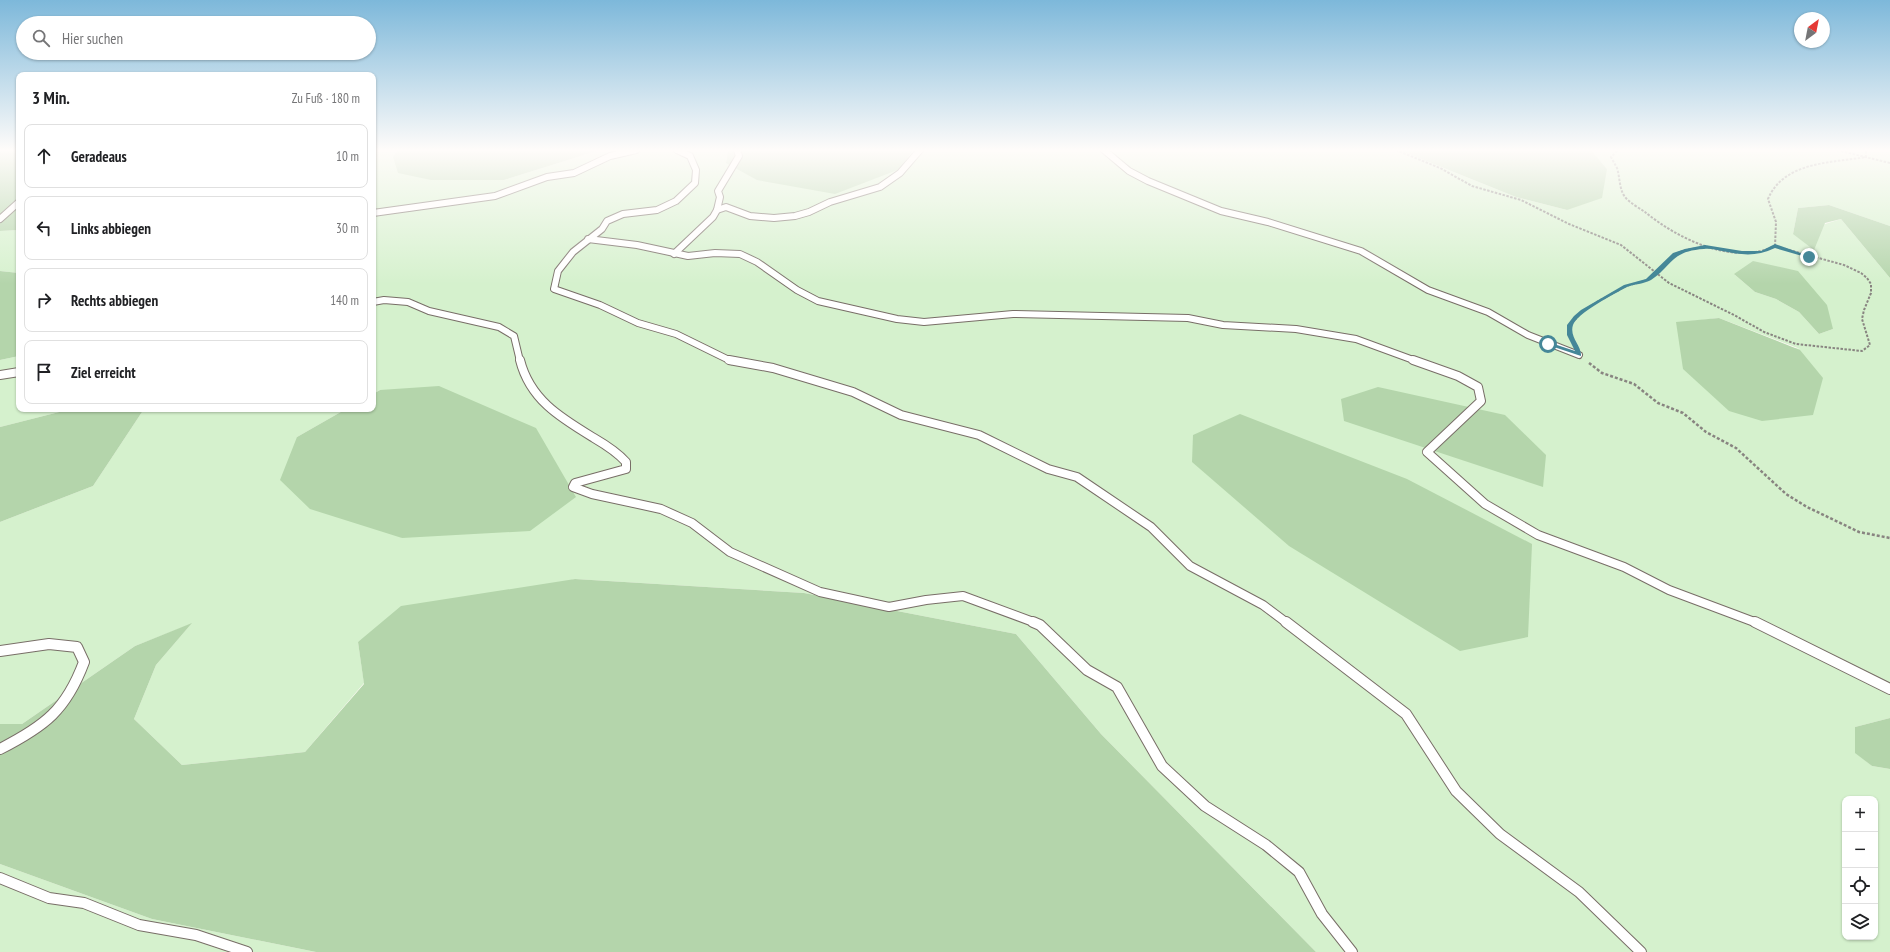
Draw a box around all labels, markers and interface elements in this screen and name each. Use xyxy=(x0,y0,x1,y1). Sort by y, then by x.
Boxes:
north arrow xyxy=(1794,12,1830,48)
search box xyxy=(16,16,376,60)
icon: search xyxy=(30,27,52,49)
text: Hier suchen xyxy=(62,29,123,48)
text: 3 Min. xyxy=(32,87,70,109)
text: Zu Fuß · 180 m xyxy=(292,90,360,107)
icon: ahead xyxy=(33,145,55,167)
text: Geradeaus xyxy=(71,147,127,166)
text: 10 m xyxy=(336,148,359,165)
icon: left xyxy=(33,217,55,239)
text: Links abbiegen xyxy=(71,219,151,238)
text: 30 m xyxy=(336,220,359,237)
route end xyxy=(1800,248,1818,266)
icon: right xyxy=(33,289,55,311)
text: Rechts abbiegen xyxy=(71,291,158,310)
text: 140 m xyxy=(330,292,359,309)
route start xyxy=(1539,335,1557,353)
icon: arrive xyxy=(33,361,55,383)
text: Ziel erreicht xyxy=(71,363,136,382)
map controls xyxy=(1842,796,1878,940)
button: + xyxy=(1842,796,1878,832)
button: − xyxy=(1842,832,1878,868)
button: locate xyxy=(1842,868,1878,904)
button: layers xyxy=(1842,904,1878,940)

